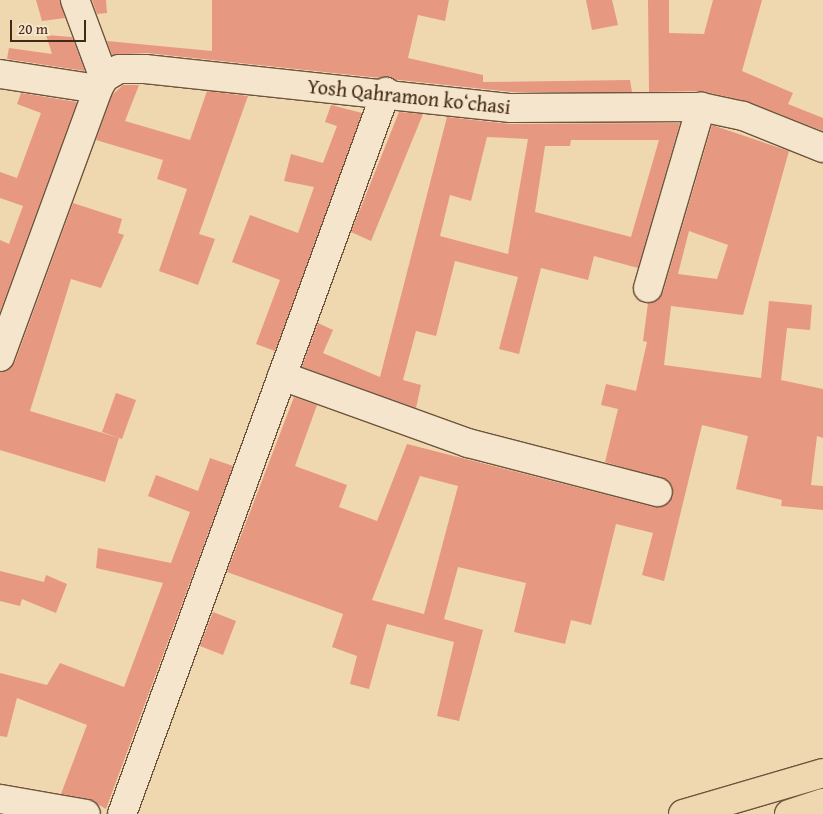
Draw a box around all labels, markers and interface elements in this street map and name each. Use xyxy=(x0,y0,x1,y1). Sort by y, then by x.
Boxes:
scale bar xyxy=(12,10,89,42)
text: 20 m xyxy=(18,18,48,39)
street label: Yosh Qahramon koʻchasi xyxy=(306,73,512,119)

